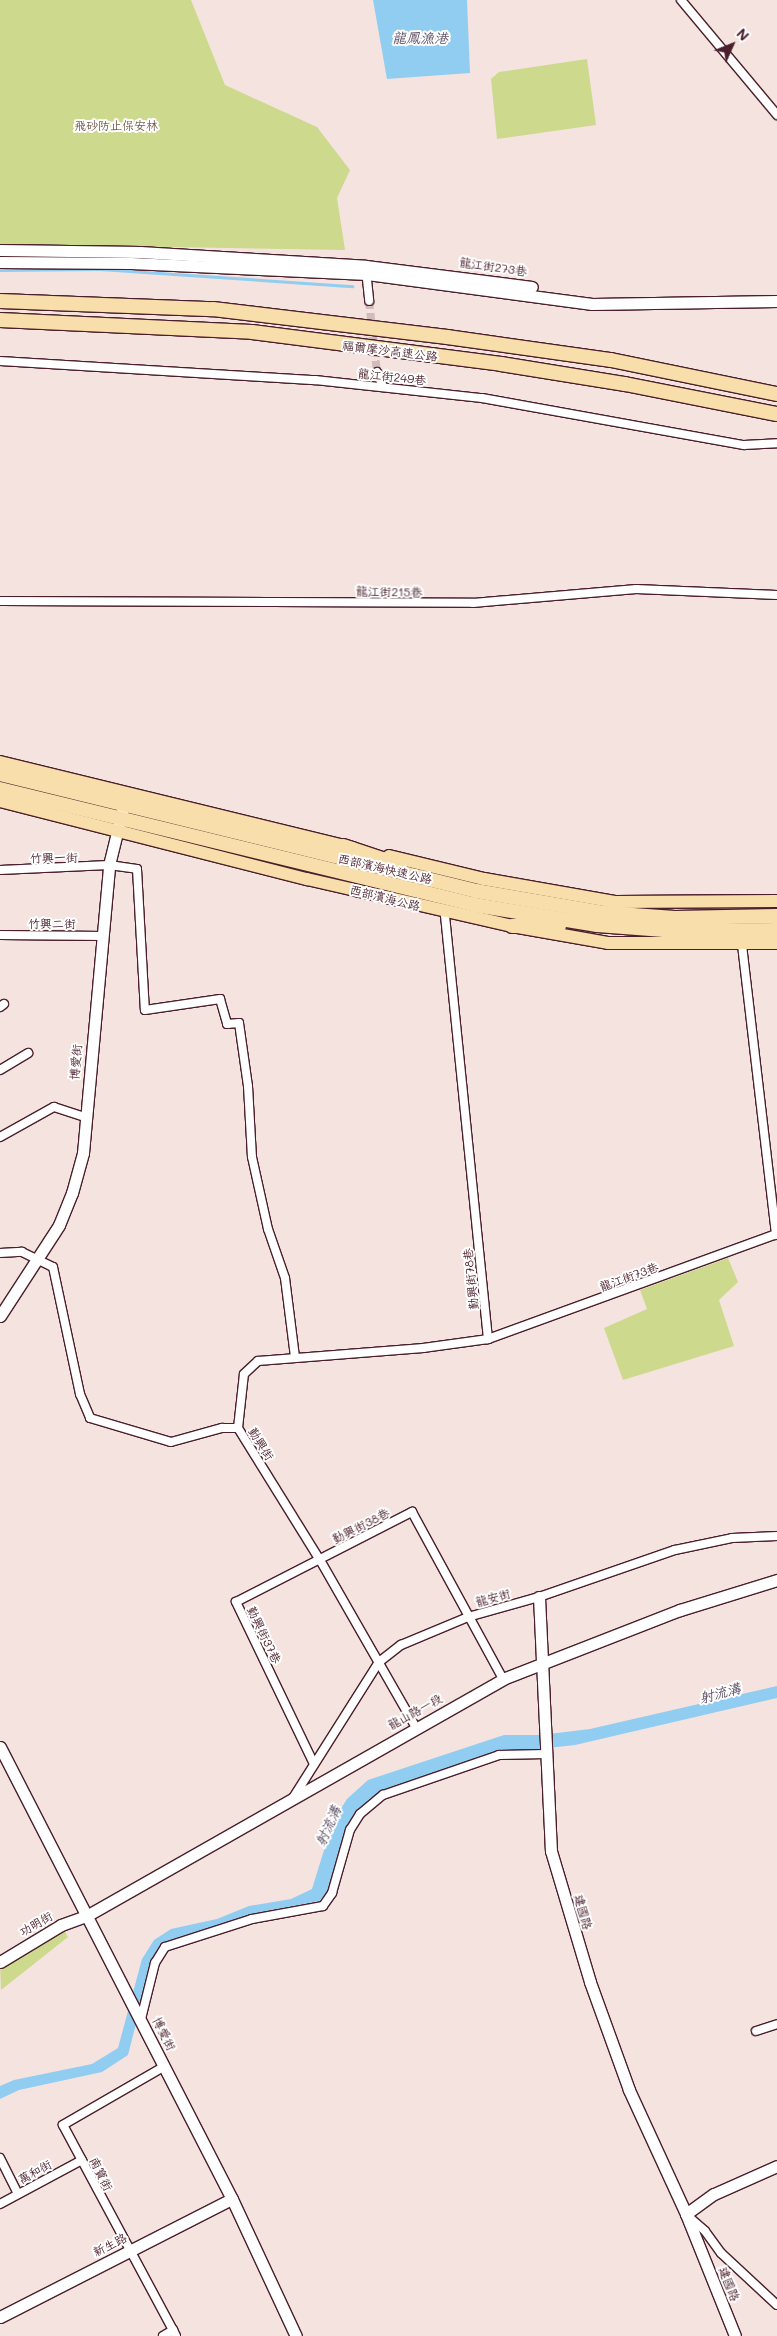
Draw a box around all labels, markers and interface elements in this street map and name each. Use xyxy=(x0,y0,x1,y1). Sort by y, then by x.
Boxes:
north arrow xyxy=(707,20,757,70)
text: N xyxy=(733,24,754,45)
water label: 龍鳳漁港 xyxy=(392,30,448,46)
park label: 飛砂防止保安林 xyxy=(74,119,158,133)
street label: 龍江街273巷 xyxy=(458,255,528,279)
street label: 福爾摩沙高速公路 xyxy=(341,338,439,364)
street label: 龍江街249巷 xyxy=(357,366,427,388)
street label: 龍江街215巷 xyxy=(355,584,423,600)
street label: 竹興一街 xyxy=(30,850,78,866)
street label: 西部濱海快速公路 xyxy=(337,851,433,887)
street label: 西部濱海公路 xyxy=(348,882,422,914)
street label: 竹興二街 xyxy=(28,917,76,931)
street label: 博愛街 xyxy=(67,1043,85,1081)
street label: 勤興街78巷 xyxy=(461,1247,481,1311)
street label: 龍江街73巷 xyxy=(598,1260,660,1294)
street label: 勤興街 xyxy=(245,1425,277,1463)
street label: 勤興街38巷 xyxy=(330,1505,392,1547)
street label: 龍安街 xyxy=(474,1586,512,1610)
street label: 勤興街37巷 xyxy=(244,1604,284,1666)
water label: 射流溝 xyxy=(698,1679,742,1707)
street label: 龍山路一段 xyxy=(385,1691,445,1733)
water label: 射流溝 xyxy=(312,1803,344,1849)
street label: 建國路 xyxy=(571,1893,595,1931)
street label: 功明街 xyxy=(17,1909,55,1939)
street label: 博愛街 xyxy=(149,2015,179,2053)
street label: 南寶街 xyxy=(86,2155,116,2193)
street label: 萬和街 xyxy=(16,2157,54,2187)
street label: 新生路 xyxy=(91,2230,129,2260)
street label: 建國路 xyxy=(716,2265,742,2303)

